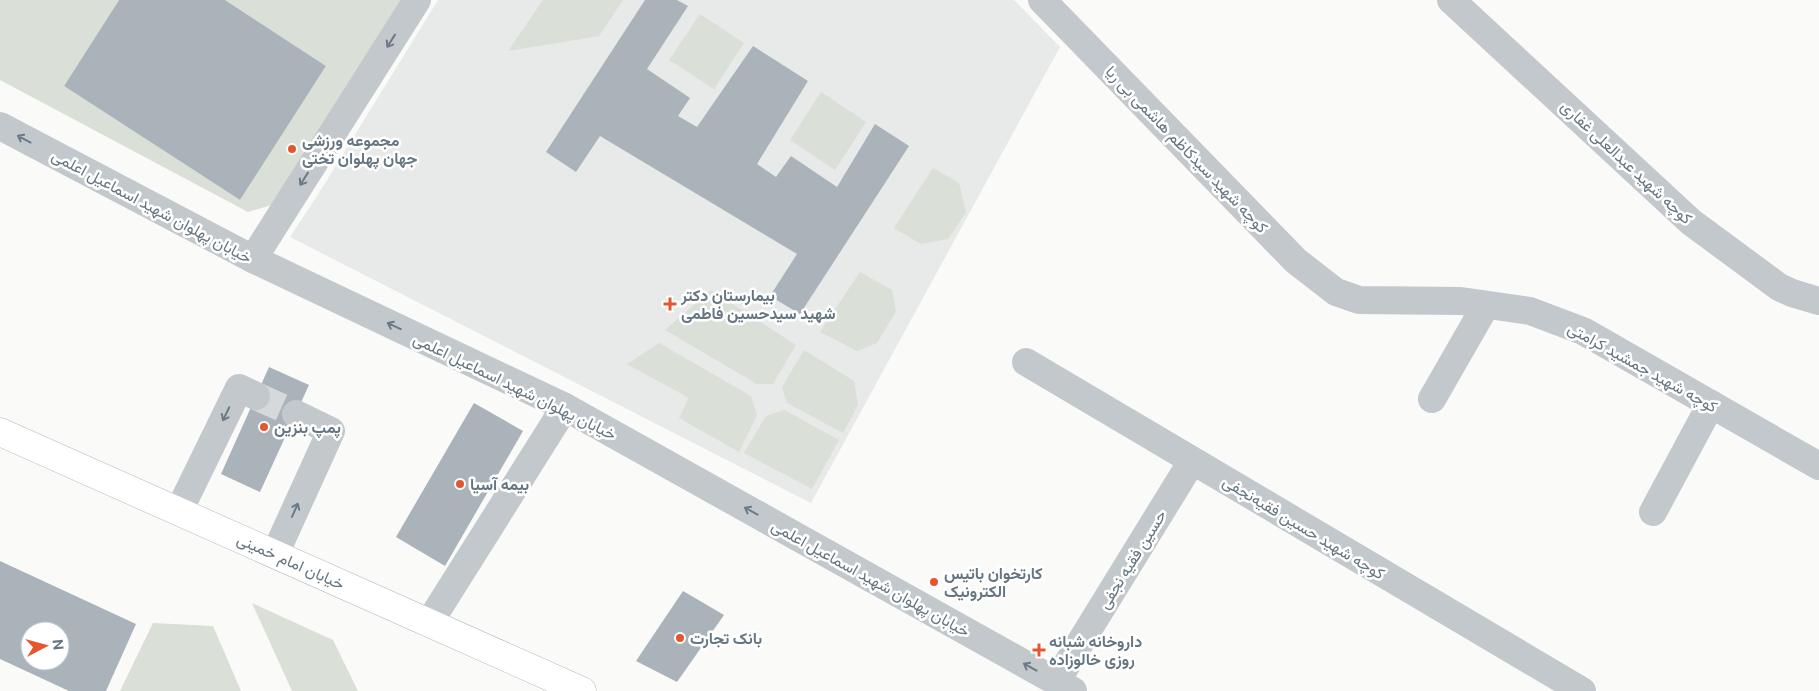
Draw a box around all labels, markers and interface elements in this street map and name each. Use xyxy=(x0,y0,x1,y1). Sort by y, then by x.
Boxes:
one-way arrow xyxy=(385,34,395,48)
street label: کوچه شهید سیدکاظم هاشمی بی ریا xyxy=(1100,62,1272,238)
street label: کوچه شهید عبدالعلی غفاری xyxy=(1556,97,1696,230)
place label: مجموعه ورزشی جهان پهلوان تختی xyxy=(302,131,418,170)
one-way arrow xyxy=(17,134,32,143)
marker: مجموعه ورزشی جهان پهلوان تختی xyxy=(286,143,298,155)
street label: خیابان پهلوان شهید اسماعیل اعلمی xyxy=(48,146,255,269)
one-way arrow xyxy=(299,171,309,185)
place label: بیمارستان دکتر شهید سیدحسین فاطمی xyxy=(680,286,836,324)
marker: بیمارستان دکتر شهید سیدحسین فاطمی xyxy=(663,297,677,311)
street label: کوچه شهید جمشید کرامتی xyxy=(1564,318,1721,418)
one-way arrow xyxy=(387,321,402,330)
street label: خیابان پهلوان شهید اسماعیل اعلمی xyxy=(409,329,620,446)
one-way arrow xyxy=(221,407,231,422)
place label: پمپ بنزین xyxy=(274,418,341,439)
marker: پمپ بنزین xyxy=(258,421,270,433)
street label: کوچه شهید حسین فقیه‌نجفی xyxy=(1218,472,1388,585)
place label: بیمه آسیا xyxy=(470,475,529,494)
marker: بیمه آسیا xyxy=(454,478,466,490)
one-way arrow xyxy=(291,503,301,518)
one-way arrow xyxy=(744,506,759,516)
street label: حسین فقیه نجفی xyxy=(1094,506,1171,613)
street label: خیابان پهلوان شهید اسماعیل اعلمی xyxy=(767,516,973,643)
street label: خیابان امام خمینی xyxy=(234,529,348,595)
place label: کارتخوان باتیس الکترونیک xyxy=(944,564,1043,602)
marker: کارتخوان باتیس الکترونیک xyxy=(928,576,940,588)
north arrow xyxy=(20,621,70,671)
place label: بانک تجارت xyxy=(690,629,762,649)
marker: بانک تجارت xyxy=(674,632,686,644)
place label: داروخانه شبانه روزی خالوزاده xyxy=(1049,632,1142,670)
text: N xyxy=(49,638,66,651)
marker: داروخانه شبانه روزی خالوزاده xyxy=(1033,644,1045,656)
one-way arrow xyxy=(1024,662,1038,672)

